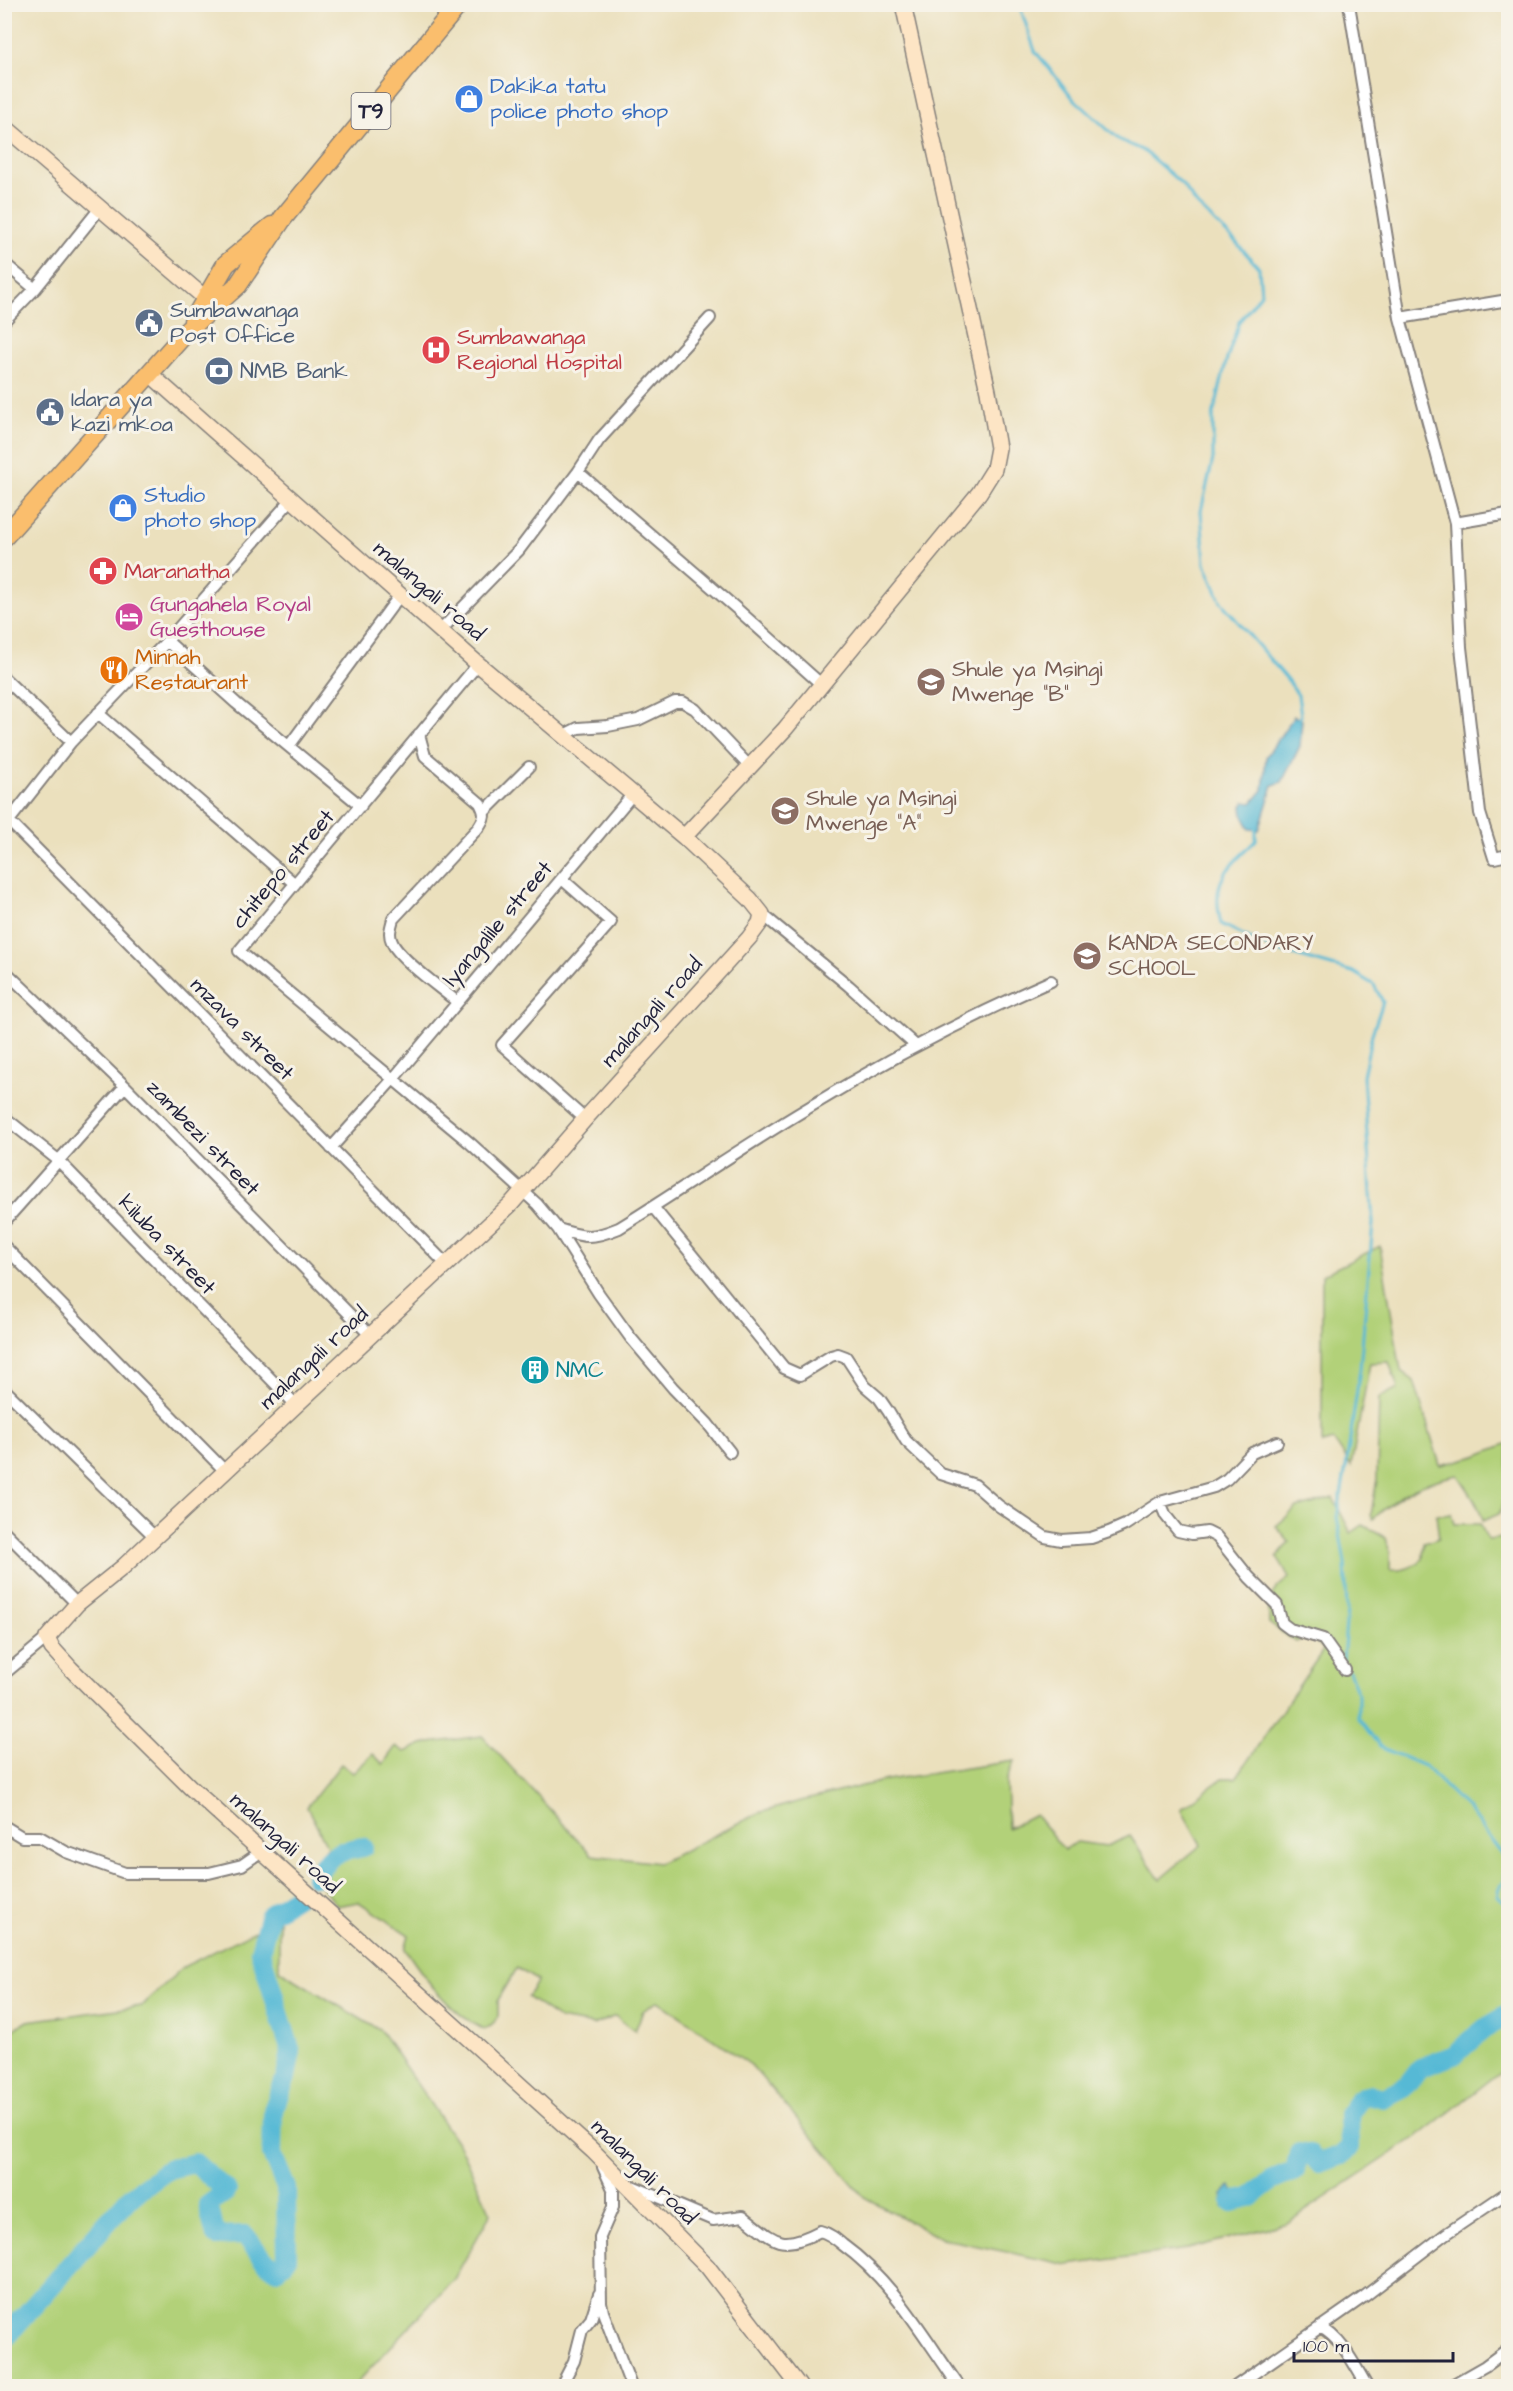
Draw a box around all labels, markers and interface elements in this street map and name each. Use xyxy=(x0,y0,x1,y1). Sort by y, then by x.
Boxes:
place label: Dakika tatu police photo shop xyxy=(490,71,668,127)
shop icon: Dakika tatu police photo shop xyxy=(453,83,485,115)
road number: T9 xyxy=(352,93,391,129)
place label: Sumbawanga Post Office xyxy=(170,295,299,351)
public building icon: Sumbawanga Post Office xyxy=(133,307,165,339)
place label: Sumbawanga Regional Hospital xyxy=(457,322,622,379)
hospital icon: Sumbawanga Regional Hospital xyxy=(420,334,452,366)
bank icon: NMB Bank xyxy=(203,355,235,387)
place label: NMB Bank xyxy=(240,356,348,387)
place label: Idara ya kazi mkoa xyxy=(71,384,173,440)
public building icon: Idara ya kazi mkoa xyxy=(34,396,66,428)
place label: Studio photo shop xyxy=(144,480,256,536)
shop icon: Studio photo shop xyxy=(107,492,139,524)
street label: malangali road xyxy=(366,534,492,649)
pharmacy icon: Maranatha xyxy=(87,555,119,587)
place label: Maranatha xyxy=(124,556,230,587)
place label: Gungahela Royal Guesthouse xyxy=(150,589,311,645)
hotel icon: Gungahela Royal Guesthouse xyxy=(113,601,145,633)
place label: Minnah Restaurant xyxy=(135,642,248,698)
restaurant icon: Minnah Restaurant xyxy=(98,654,130,686)
place label: Shule ya Msingi Mwenge "B" xyxy=(952,654,1103,711)
school or university icon: Shule ya Msingi Mwenge "B" xyxy=(915,666,947,698)
place label: Shule ya Msingi Mwenge "A" xyxy=(806,783,957,840)
school or university icon: Shule ya Msingi Mwenge "A" xyxy=(769,795,801,827)
street label: chitepo street xyxy=(224,803,342,935)
street label: lyangalile street xyxy=(436,854,561,994)
place label: KANDA SECONDARY SCHOOL xyxy=(1108,928,1314,984)
school or university icon: KANDA SECONDARY SCHOOL xyxy=(1071,940,1103,972)
street label: malangali road xyxy=(594,950,711,1075)
street label: mzava street xyxy=(183,970,301,1088)
street label: zambezi street xyxy=(139,1073,267,1203)
street label: kiluba street xyxy=(111,1188,223,1302)
street label: malangali road xyxy=(253,1299,376,1417)
building icon: NMC xyxy=(519,1354,551,1386)
place label: NMC xyxy=(556,1355,604,1386)
street label: malangali road xyxy=(222,1785,347,1902)
street label: malangali road xyxy=(583,2112,704,2233)
scale bar xyxy=(1294,2325,1453,2363)
text: 100 m xyxy=(1303,2334,1349,2359)

